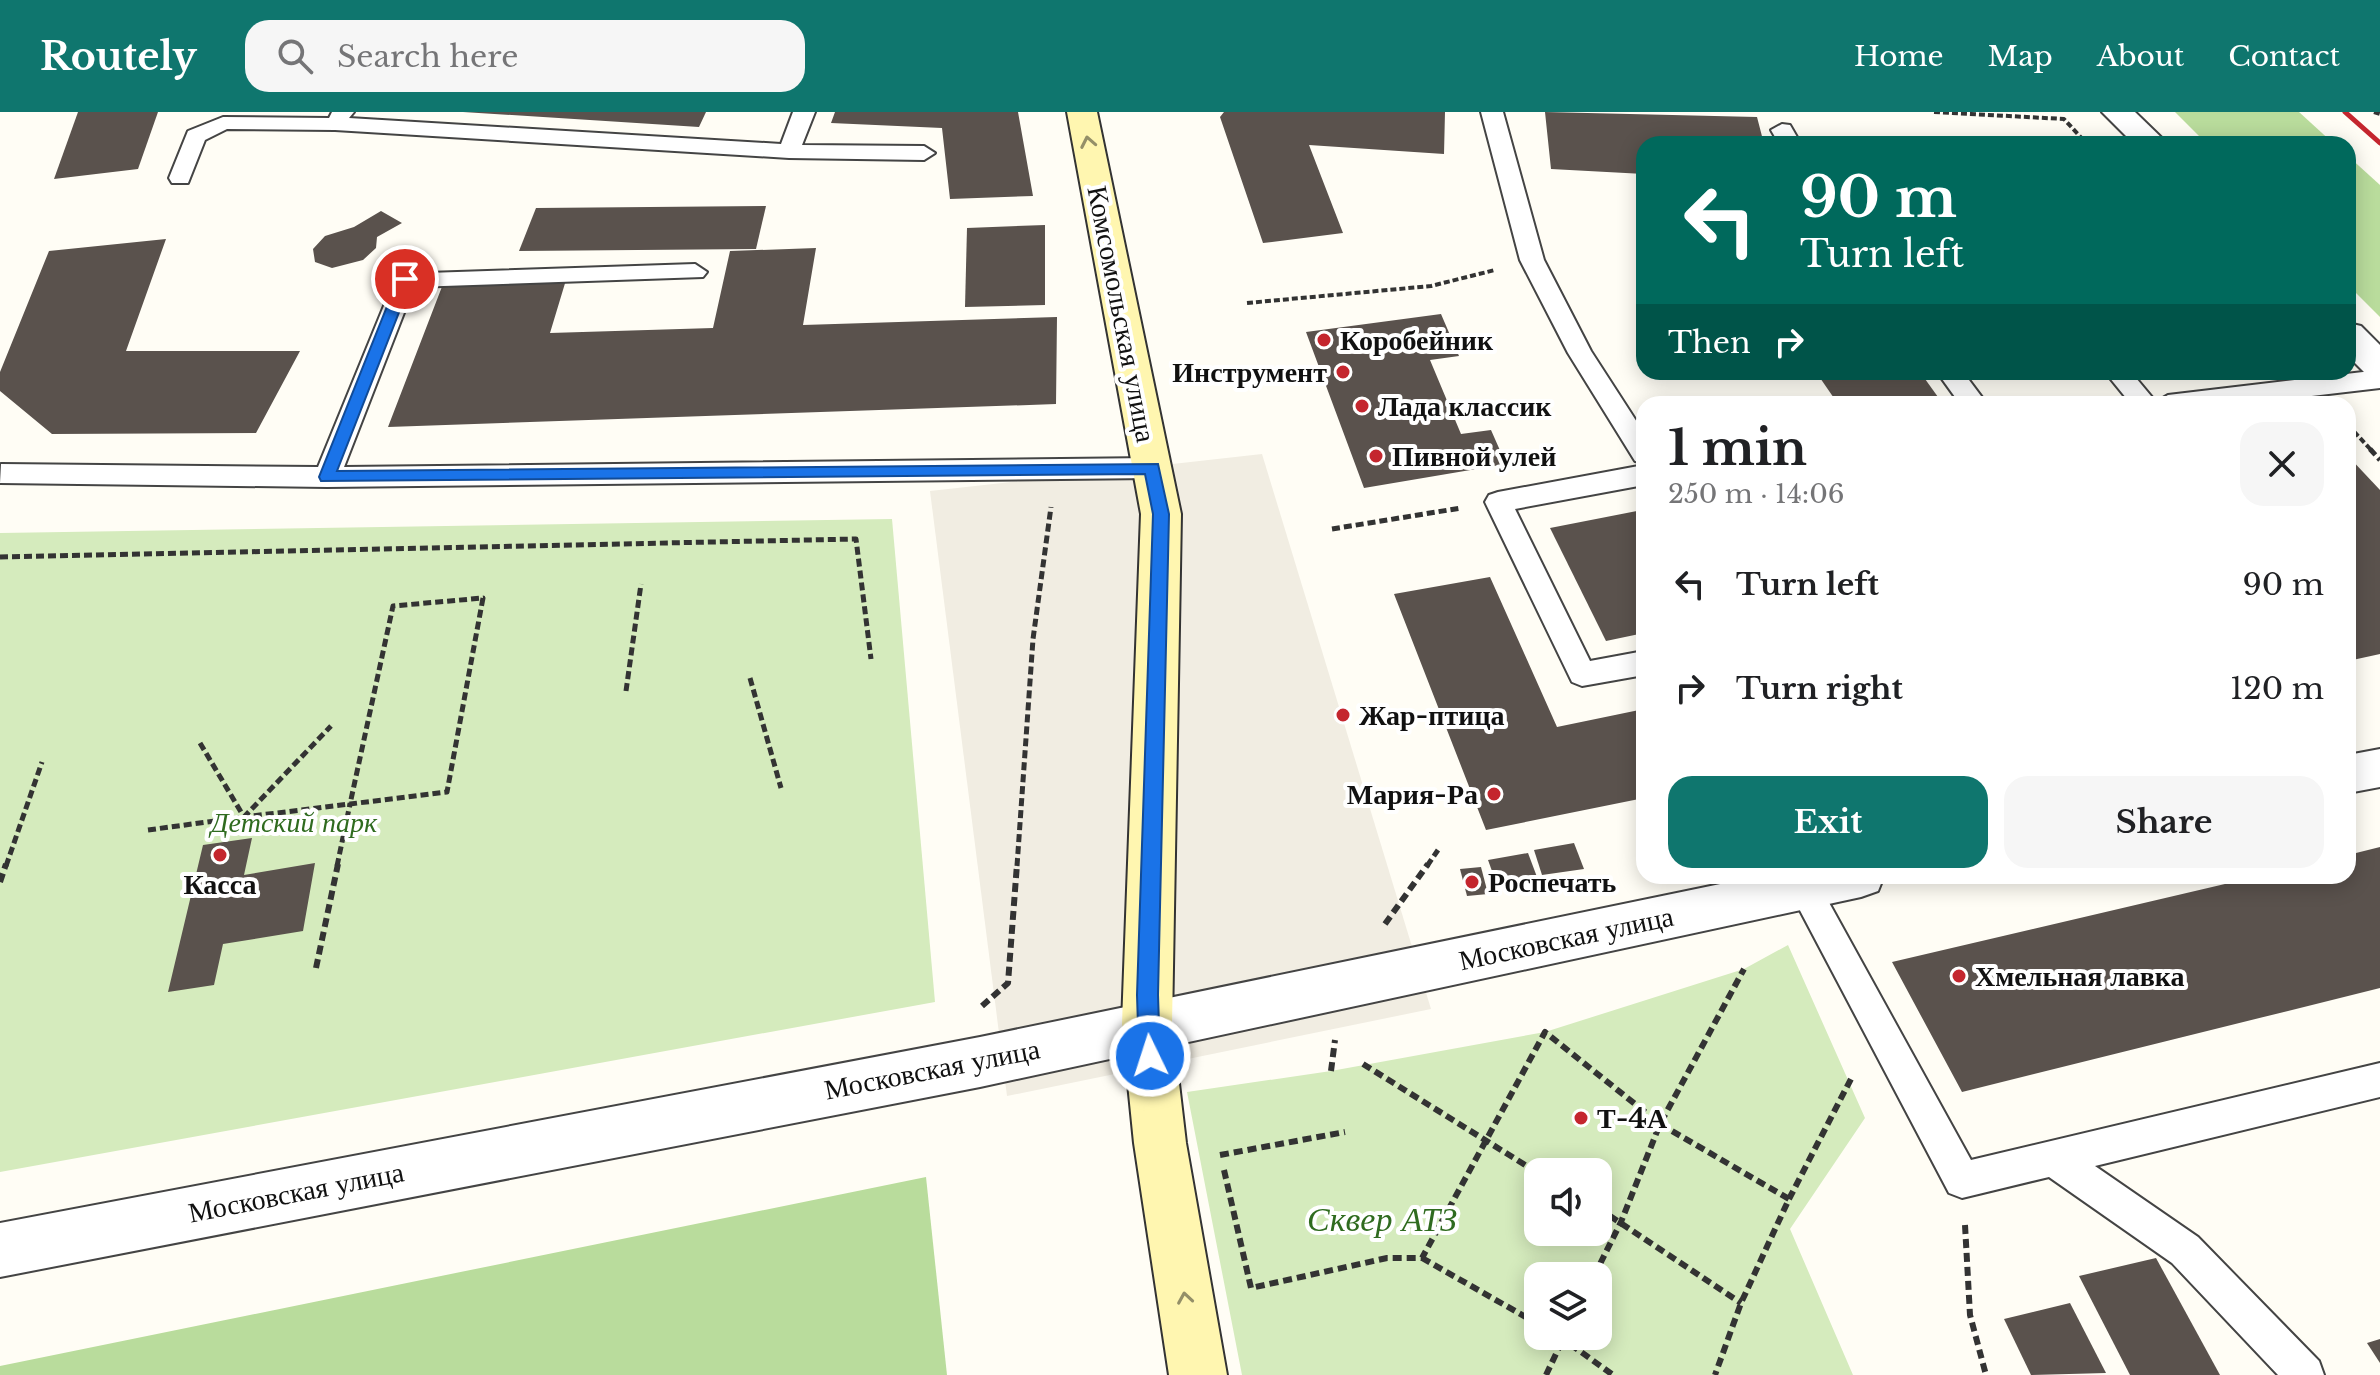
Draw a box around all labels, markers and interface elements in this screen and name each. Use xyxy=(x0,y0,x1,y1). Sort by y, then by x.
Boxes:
search box xyxy=(245,20,805,92)
text: Routely xyxy=(40,33,197,80)
icon: search xyxy=(273,34,317,78)
text: Search here xyxy=(337,38,518,75)
text: Home xyxy=(1854,39,1944,74)
text: Map xyxy=(1988,39,2053,74)
text: About xyxy=(2097,39,2184,74)
text: Contact xyxy=(2228,39,2340,74)
one-way arrow xyxy=(1080,135,1097,148)
text: 90 m xyxy=(1800,163,1957,232)
icon: left xyxy=(1668,168,1772,272)
street label: Комсомольская улица xyxy=(1079,183,1164,446)
text: Turn left xyxy=(1800,232,1964,277)
pin xyxy=(371,245,439,313)
icon: arrive xyxy=(383,257,427,301)
icon: right xyxy=(1767,320,1811,364)
place label: Коробейник xyxy=(1340,323,1494,358)
text: Then xyxy=(1668,324,1751,361)
marker: Коробейник xyxy=(1315,331,1333,349)
place label: Инструмент xyxy=(1172,355,1327,390)
marker: Инструмент xyxy=(1334,363,1352,381)
place label: Лада классик xyxy=(1378,389,1552,424)
marker: Лада классик xyxy=(1353,397,1371,415)
text: 1 min xyxy=(1668,418,1807,478)
button: close xyxy=(2240,422,2324,506)
place label: Пивной улей xyxy=(1392,439,1556,474)
marker: Пивной улей xyxy=(1367,447,1385,465)
text: 250 m · 14:06 xyxy=(1668,478,1845,510)
icon: left xyxy=(1668,562,1712,606)
text: Turn left xyxy=(1736,566,1879,603)
text: 90 m xyxy=(2242,566,2324,603)
icon: right xyxy=(1668,666,1712,710)
text: Turn right xyxy=(1736,670,1903,707)
text: 120 m xyxy=(2230,670,2324,707)
place label: Жар-птица xyxy=(1359,698,1505,733)
marker: Жар-птица xyxy=(1334,706,1352,724)
button: Exit xyxy=(1668,776,1988,868)
button: Share xyxy=(2004,776,2324,868)
place label: Мария-Ра xyxy=(1347,777,1478,812)
marker: Мария-Ра xyxy=(1485,785,1503,803)
park label: Детский парк xyxy=(208,805,378,840)
marker: Касса xyxy=(211,846,229,864)
place label: Роспечать xyxy=(1488,865,1617,900)
place label: Касса xyxy=(183,867,257,902)
marker: Роспечать xyxy=(1463,873,1481,891)
street label: Московская улица xyxy=(1456,899,1677,978)
place label: Хмельная лавка xyxy=(1975,959,2185,994)
marker: Хмельная лавка xyxy=(1950,967,1968,985)
position arrow xyxy=(1108,1014,1192,1098)
street label: Московская улица xyxy=(821,1031,1043,1108)
place label: Т-4А xyxy=(1597,1101,1668,1136)
marker: Т-4А xyxy=(1572,1109,1590,1127)
street label: Московская улица xyxy=(185,1154,407,1231)
map controls xyxy=(1524,1158,1612,1350)
button: sound xyxy=(1524,1158,1612,1246)
park label: Сквер АТЗ xyxy=(1307,1198,1457,1240)
button: layers xyxy=(1524,1262,1612,1350)
one-way arrow xyxy=(1178,1291,1195,1305)

